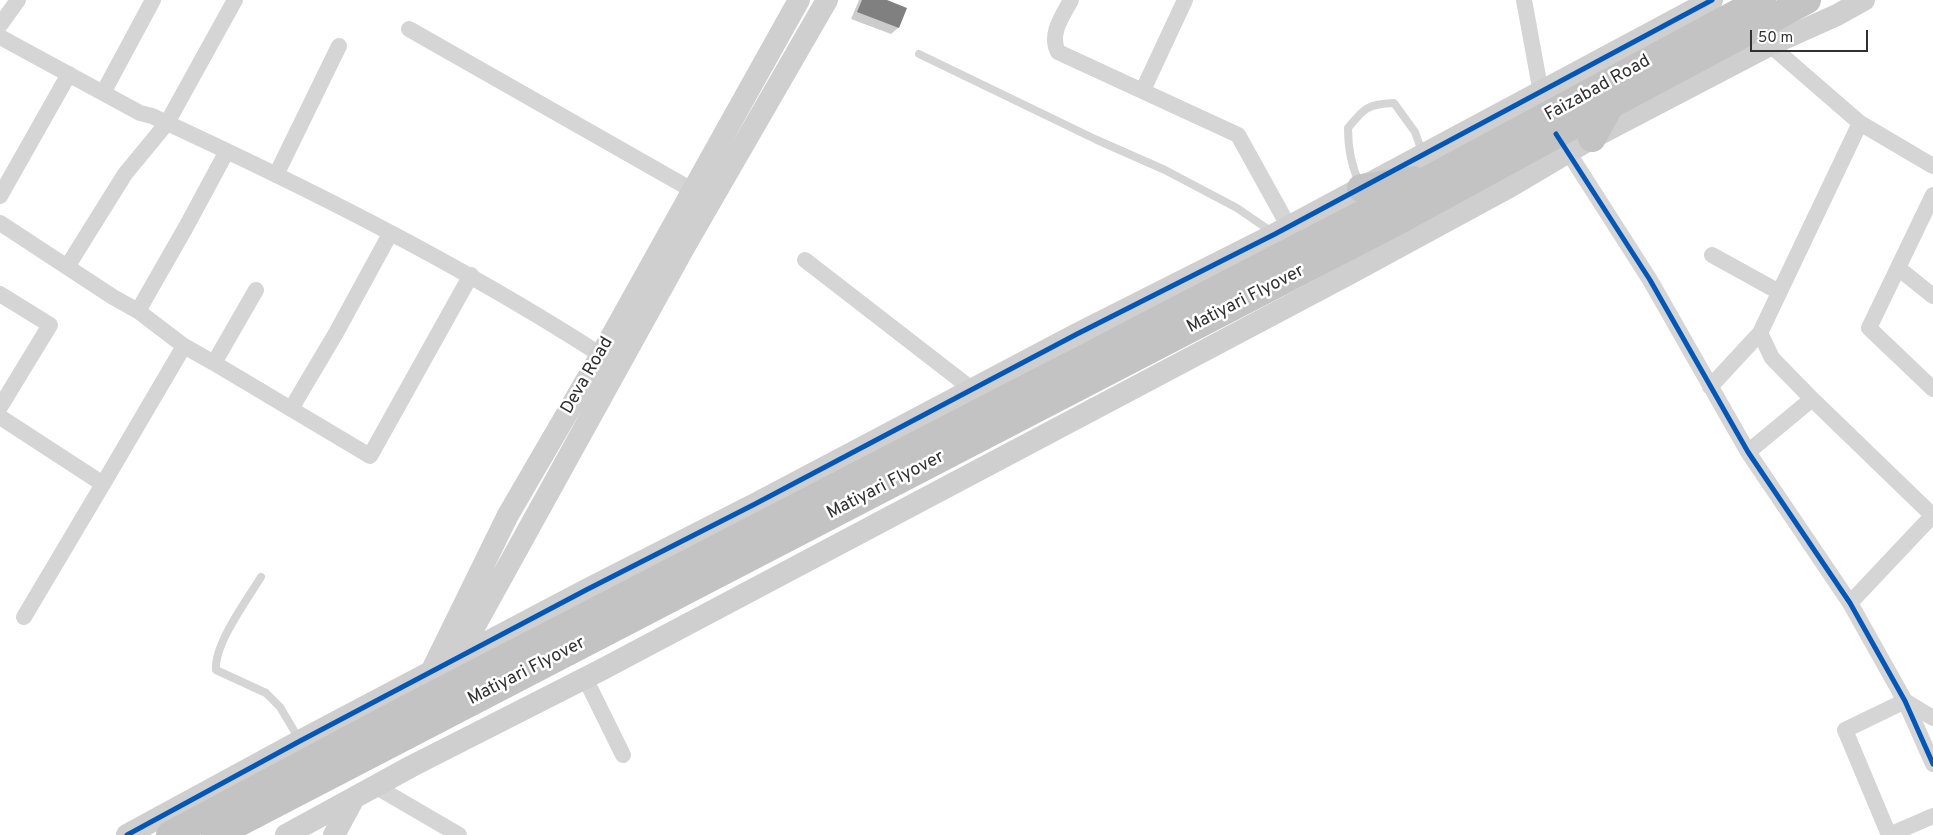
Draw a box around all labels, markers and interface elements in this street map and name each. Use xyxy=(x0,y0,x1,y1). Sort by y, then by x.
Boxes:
scale bar xyxy=(1753,20,1870,52)
text: 50 m xyxy=(1758,29,1793,48)
street label: Faizabad Road xyxy=(1541,51,1655,127)
street label: Matiyari Flyover xyxy=(1184,261,1308,339)
street label: Deva Road xyxy=(557,334,619,418)
street label: Matiyari Flyover xyxy=(824,447,948,525)
street label: Matiyari Flyover xyxy=(465,633,589,711)

